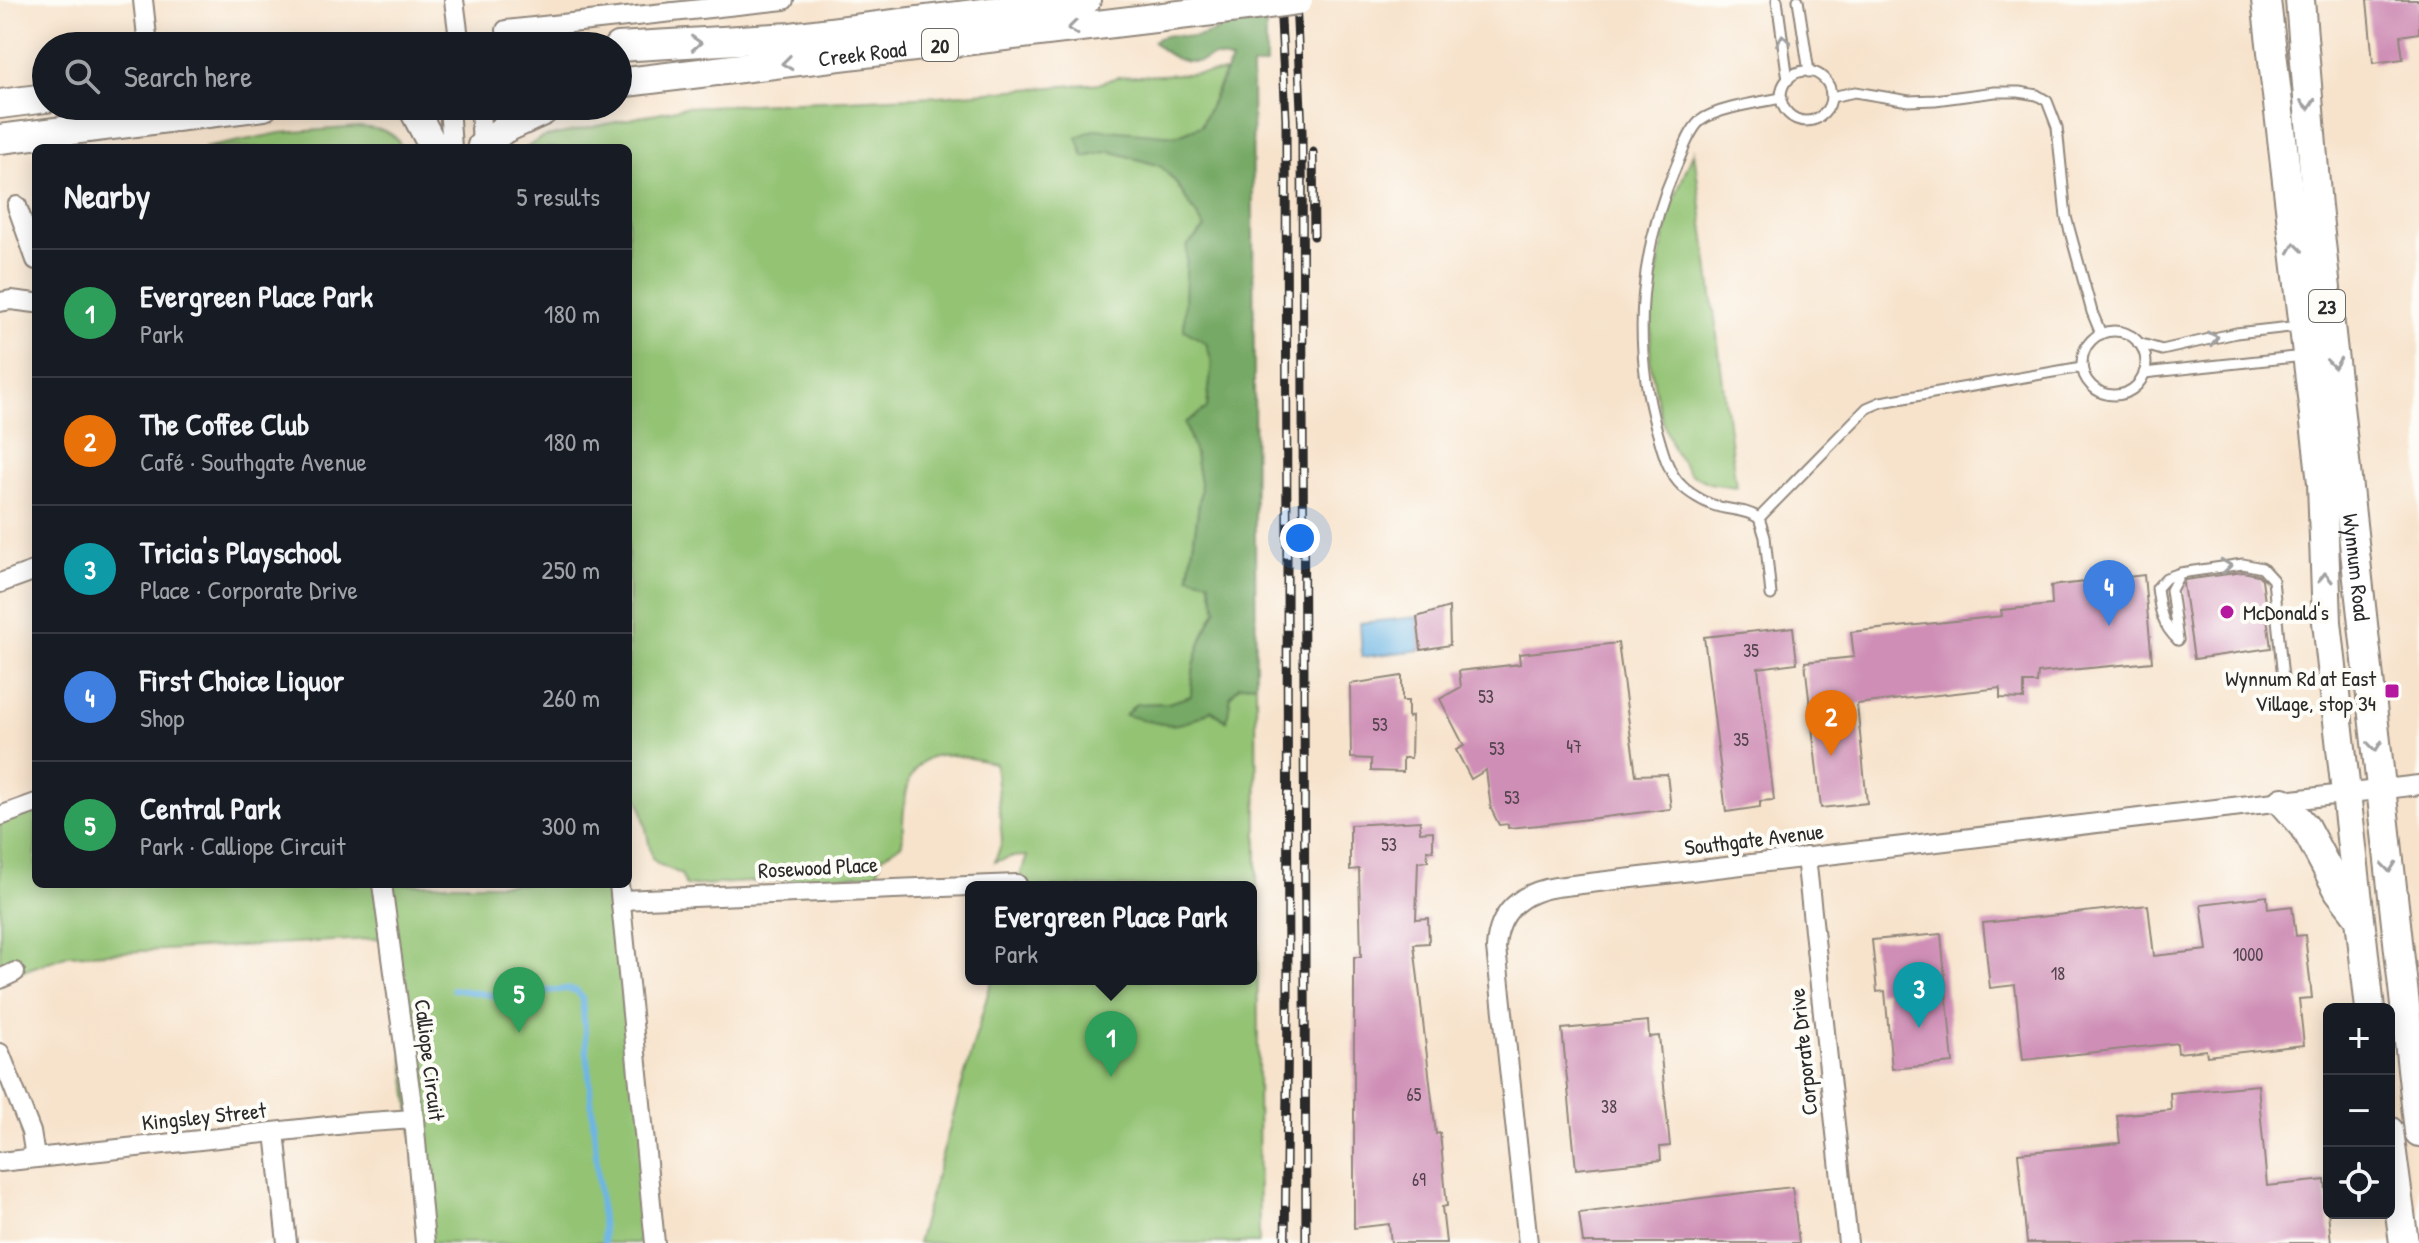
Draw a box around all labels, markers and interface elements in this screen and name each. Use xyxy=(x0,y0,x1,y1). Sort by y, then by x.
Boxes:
one-way arrow xyxy=(1066,19,1080,36)
road number: 20 xyxy=(922,29,958,61)
search box xyxy=(32,32,632,120)
street label: Creek Road xyxy=(817,33,908,74)
one-way arrow xyxy=(1775,33,1792,47)
one-way arrow xyxy=(690,35,703,52)
icon: search xyxy=(60,54,104,98)
one-way arrow xyxy=(780,55,793,72)
text: Search here xyxy=(124,56,252,96)
one-way arrow xyxy=(2299,98,2316,111)
text: Nearby xyxy=(64,173,150,219)
text: 5 results xyxy=(516,179,600,214)
one-way arrow xyxy=(2287,241,2304,255)
text: Evergreen Place Park xyxy=(140,276,373,316)
road number: 23 xyxy=(2309,290,2345,322)
text: 1 xyxy=(85,296,95,331)
text: 180 m xyxy=(544,296,600,331)
text: Park xyxy=(140,316,184,351)
one-way arrow xyxy=(2206,330,2220,347)
one-way arrow xyxy=(2325,357,2342,370)
text: The Coffee Club xyxy=(140,404,309,444)
text: 2 xyxy=(84,424,96,459)
text: 180 m xyxy=(544,424,600,459)
text: Café · Southgate Avenue xyxy=(140,444,367,479)
street label: Wynnum Road xyxy=(2336,512,2378,623)
your location xyxy=(1280,518,1320,558)
text: Tricia's Playschool xyxy=(140,532,341,572)
text: 3 xyxy=(84,552,96,587)
text: 250 m xyxy=(542,552,600,587)
one-way arrow xyxy=(2220,558,2233,575)
pin: 4 xyxy=(2083,560,2135,626)
one-way arrow xyxy=(2317,571,2334,584)
text: Place · Corporate Drive xyxy=(140,572,358,607)
place label: McDonald's xyxy=(2243,597,2329,627)
marker: McDonald's xyxy=(2218,603,2236,621)
house number: 35 xyxy=(1743,638,1759,663)
text: First Choice Liquor xyxy=(140,660,344,700)
place label: Wynnum Rd at East Village, stop 34 xyxy=(2225,663,2376,718)
text: 4 xyxy=(85,680,95,715)
text: 260 m xyxy=(542,680,600,715)
marker: Wynnum Rd at East Village, stop 34 xyxy=(2383,682,2401,700)
house number: 53 xyxy=(1478,684,1494,709)
pin: 2 xyxy=(1805,690,1857,756)
text: Shop xyxy=(140,700,184,735)
house number: 53 xyxy=(1372,712,1388,737)
house number: 35 xyxy=(1733,727,1749,752)
house number: 47 xyxy=(1566,734,1582,759)
house number: 53 xyxy=(1489,736,1505,761)
one-way arrow xyxy=(2367,740,2384,753)
house number: 53 xyxy=(1504,785,1520,810)
text: Central Park xyxy=(140,788,281,828)
text: 5 xyxy=(85,808,96,843)
text: 300 m xyxy=(541,808,600,843)
street label: Southgate Avenue xyxy=(1683,816,1826,862)
text: Park · Calliope Circuit xyxy=(140,828,345,863)
house number: 53 xyxy=(1381,832,1397,857)
street label: Rosewood Place xyxy=(757,849,879,885)
one-way arrow xyxy=(2380,861,2397,874)
popup xyxy=(965,881,1257,985)
text: Evergreen Place Park xyxy=(995,896,1227,936)
text: Park xyxy=(995,936,1038,971)
house number: 1000 xyxy=(2233,942,2263,967)
house number: 18 xyxy=(2051,961,2065,986)
pin: 3 xyxy=(1893,962,1945,1028)
pin: 5 xyxy=(493,967,545,1033)
street label: Corporate Drive xyxy=(1781,987,1825,1117)
street label: Calliope Circuit xyxy=(408,997,452,1123)
map controls xyxy=(2323,1003,2395,1219)
button: + xyxy=(2323,1003,2395,1075)
pin: 1 xyxy=(1085,1011,1137,1077)
button: − xyxy=(2323,1075,2395,1147)
house number: 65 xyxy=(1407,1082,1422,1107)
house number: 38 xyxy=(1601,1094,1617,1119)
street label: Kingsley Street xyxy=(140,1095,268,1137)
button: locate xyxy=(2323,1147,2395,1219)
house number: 69 xyxy=(1412,1167,1426,1192)

